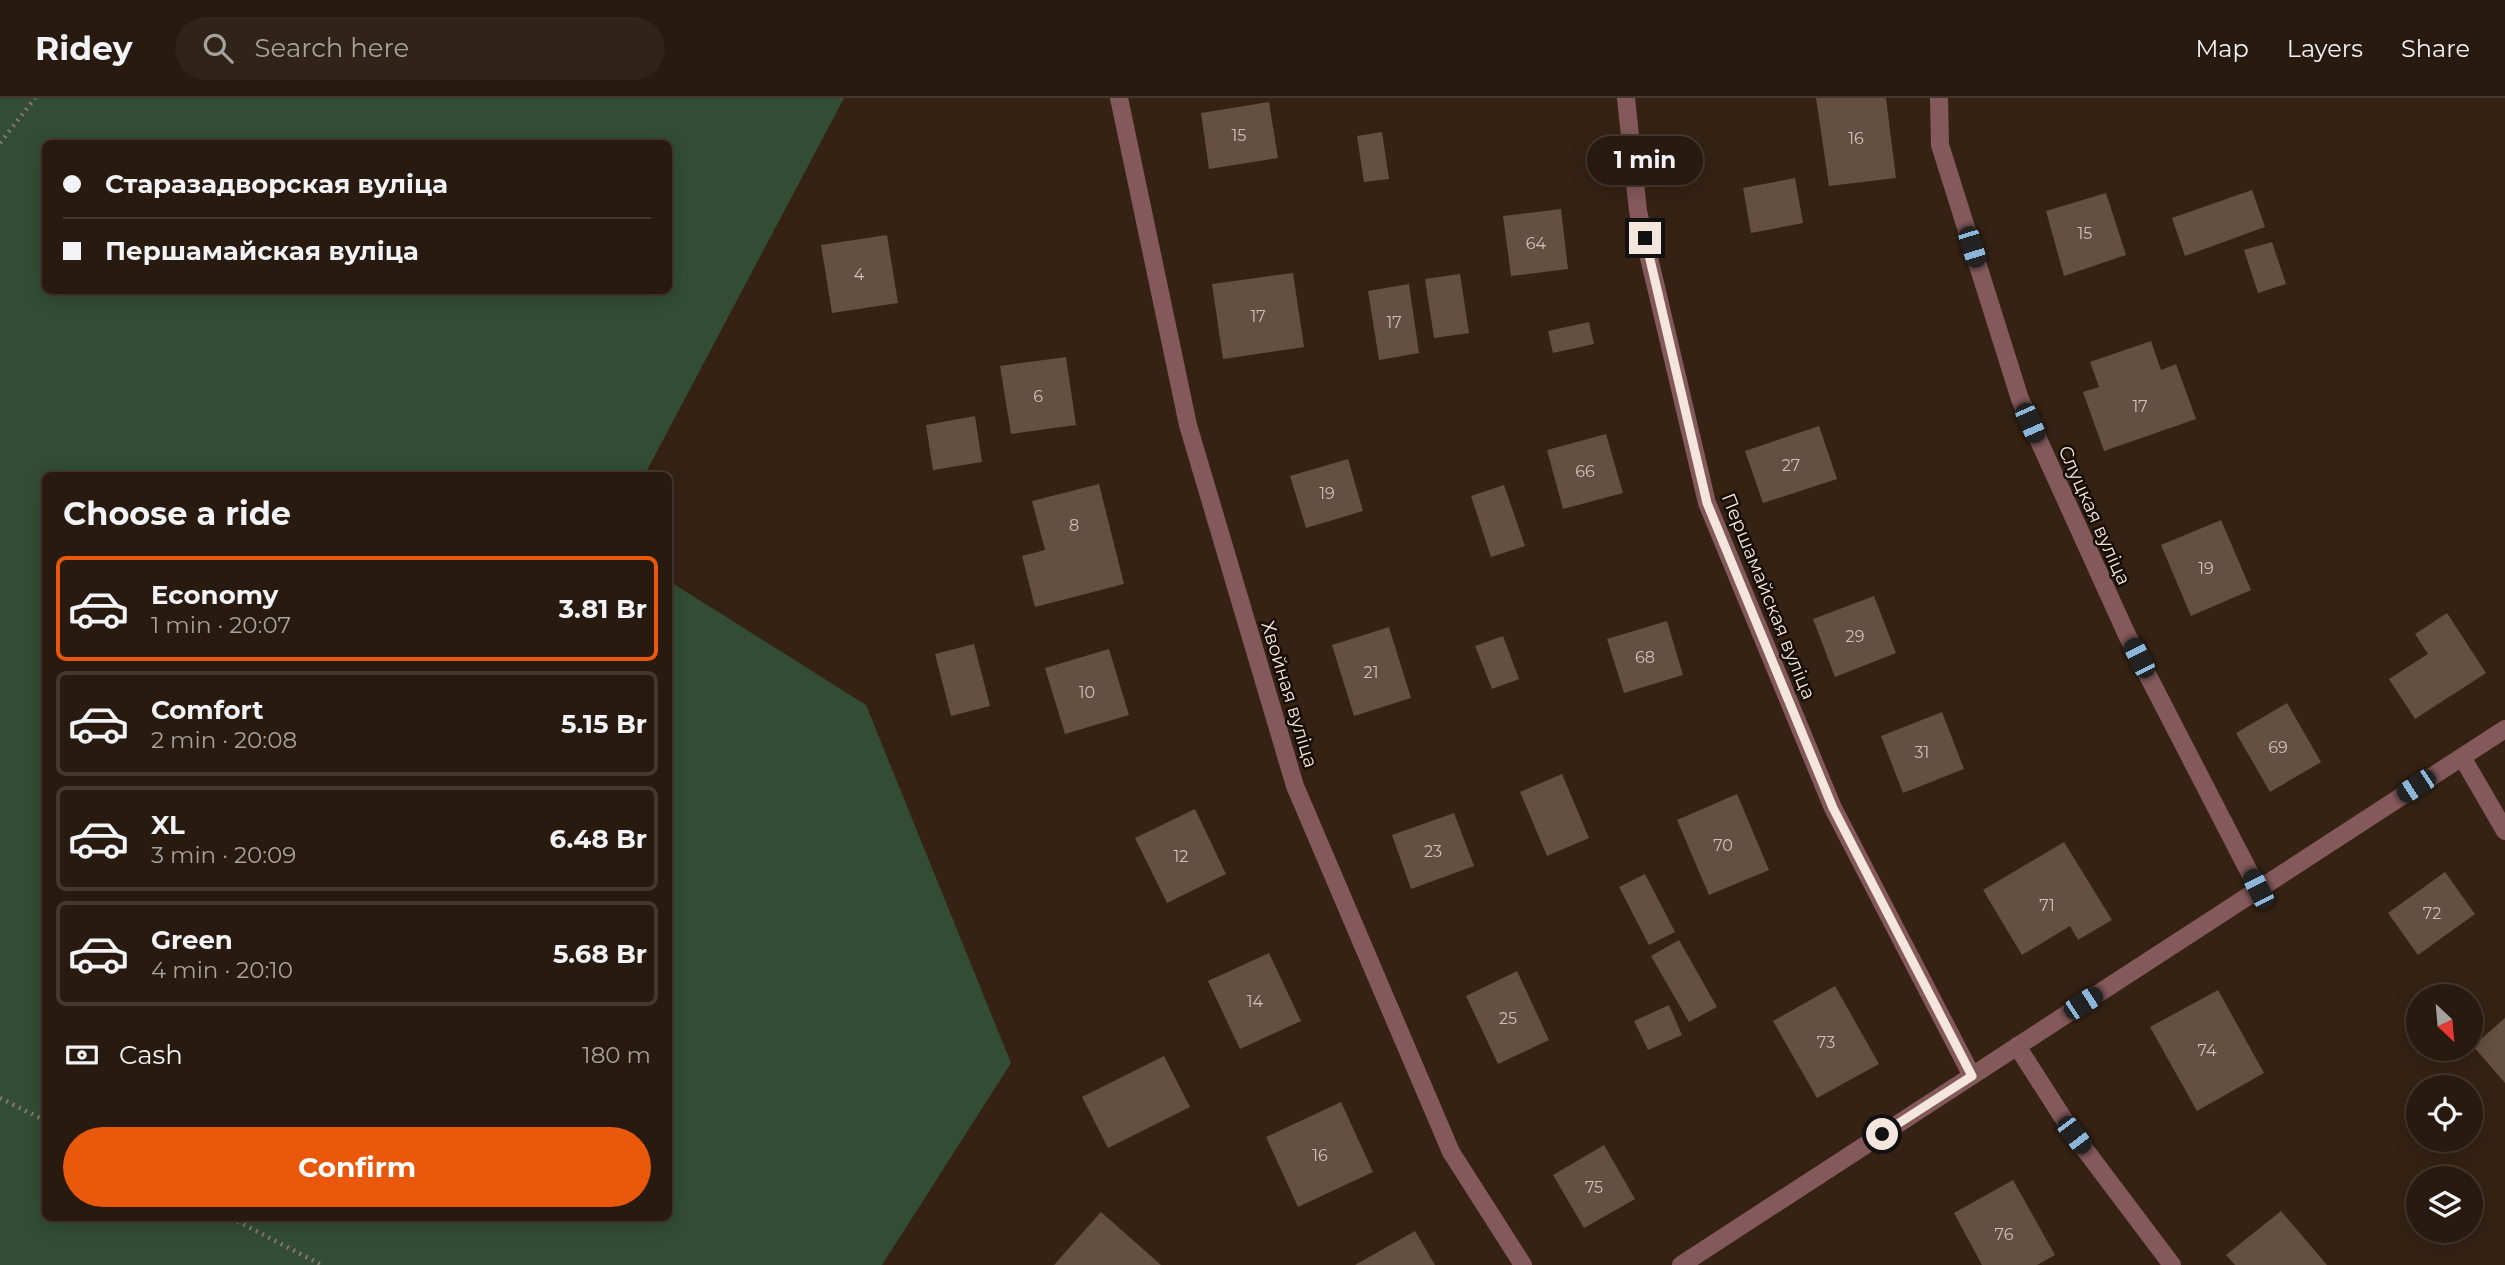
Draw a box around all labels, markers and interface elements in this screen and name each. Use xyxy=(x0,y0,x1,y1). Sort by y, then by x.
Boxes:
search box xyxy=(175,17,665,80)
text: Ridey xyxy=(35,28,133,68)
icon: search xyxy=(199,29,237,67)
text: Search here xyxy=(255,32,409,64)
text: Map xyxy=(2195,34,2249,63)
text: Layers xyxy=(2287,34,2363,63)
text: Share xyxy=(2401,34,2470,63)
house number: 15 xyxy=(1232,126,1246,145)
house number: 16 xyxy=(1848,129,1864,148)
callout: 1 min xyxy=(1587,136,1703,186)
text: 1 min xyxy=(1614,146,1676,174)
text: Старазадворская вуліца xyxy=(105,168,448,200)
route end xyxy=(1629,222,1661,254)
car xyxy=(1956,224,1989,270)
house number: 15 xyxy=(2078,224,2092,243)
house number: 64 xyxy=(1526,234,1547,253)
text: Першамайская вуліца xyxy=(105,235,419,267)
house number: 4 xyxy=(854,265,865,284)
house number: 17 xyxy=(1250,307,1266,326)
house number: 17 xyxy=(1386,313,1402,332)
house number: 6 xyxy=(1033,387,1043,406)
house number: 17 xyxy=(2132,397,2148,416)
car xyxy=(2012,400,2049,446)
street label: Слуцкая вуліца xyxy=(2054,442,2136,588)
house number: 27 xyxy=(1782,456,1800,475)
house number: 66 xyxy=(1575,462,1595,481)
house number: 19 xyxy=(1319,484,1335,503)
street label: Першамайская вуліца xyxy=(1717,490,1820,703)
text: Choose a ride xyxy=(63,494,291,533)
house number: 8 xyxy=(1069,516,1079,535)
house number: 19 xyxy=(2198,559,2214,578)
icon: car xyxy=(67,577,130,640)
text: Economy xyxy=(151,579,278,611)
text: 3.81 Br xyxy=(559,593,647,625)
text: 1 min · 20:07 xyxy=(151,611,291,639)
street label: Хвойная вуліца xyxy=(1256,618,1323,770)
house number: 29 xyxy=(1846,627,1864,646)
car xyxy=(2121,635,2158,681)
house number: 68 xyxy=(1635,648,1655,667)
house number: 21 xyxy=(1364,663,1378,682)
house number: 10 xyxy=(1079,683,1095,702)
icon: car xyxy=(67,692,130,755)
text: Comfort xyxy=(151,694,263,726)
text: 5.15 Br xyxy=(561,708,647,740)
text: 2 min · 20:08 xyxy=(151,726,297,754)
house number: 69 xyxy=(2268,738,2288,757)
house number: 31 xyxy=(1915,743,1929,762)
car xyxy=(2393,766,2440,806)
icon: car xyxy=(67,807,130,870)
text: XL xyxy=(151,809,185,841)
text: 6.48 Br xyxy=(550,823,647,855)
house number: 70 xyxy=(1713,836,1733,855)
text: 3 min · 20:09 xyxy=(151,841,296,869)
house number: 23 xyxy=(1424,842,1442,861)
house number: 12 xyxy=(1174,847,1188,866)
car xyxy=(2240,866,2277,912)
house number: 71 xyxy=(2039,896,2055,915)
house number: 72 xyxy=(2423,904,2441,923)
icon: car xyxy=(67,922,130,985)
text: Green xyxy=(151,924,233,956)
text: 5.68 Br xyxy=(553,938,647,970)
text: 4 min · 20:10 xyxy=(151,956,293,984)
car xyxy=(2060,983,2107,1023)
north arrow xyxy=(2406,984,2483,1060)
map controls xyxy=(2406,984,2483,1243)
house number: 14 xyxy=(1247,992,1264,1011)
house number: 25 xyxy=(1499,1009,1517,1028)
house number: 73 xyxy=(1817,1033,1835,1052)
icon: cash xyxy=(63,1036,101,1074)
text: Cash xyxy=(119,1039,183,1071)
text: 180 m xyxy=(582,1041,651,1069)
house number: 74 xyxy=(2198,1041,2217,1060)
button: locate xyxy=(2406,1075,2483,1152)
car xyxy=(2053,1112,2096,1158)
route start xyxy=(1866,1118,1898,1150)
button: Confirm xyxy=(63,1127,651,1207)
house number: 16 xyxy=(1312,1146,1328,1165)
button: layers xyxy=(2406,1166,2483,1243)
house number: 75 xyxy=(1585,1178,1603,1197)
house number: 76 xyxy=(1995,1225,2014,1244)

